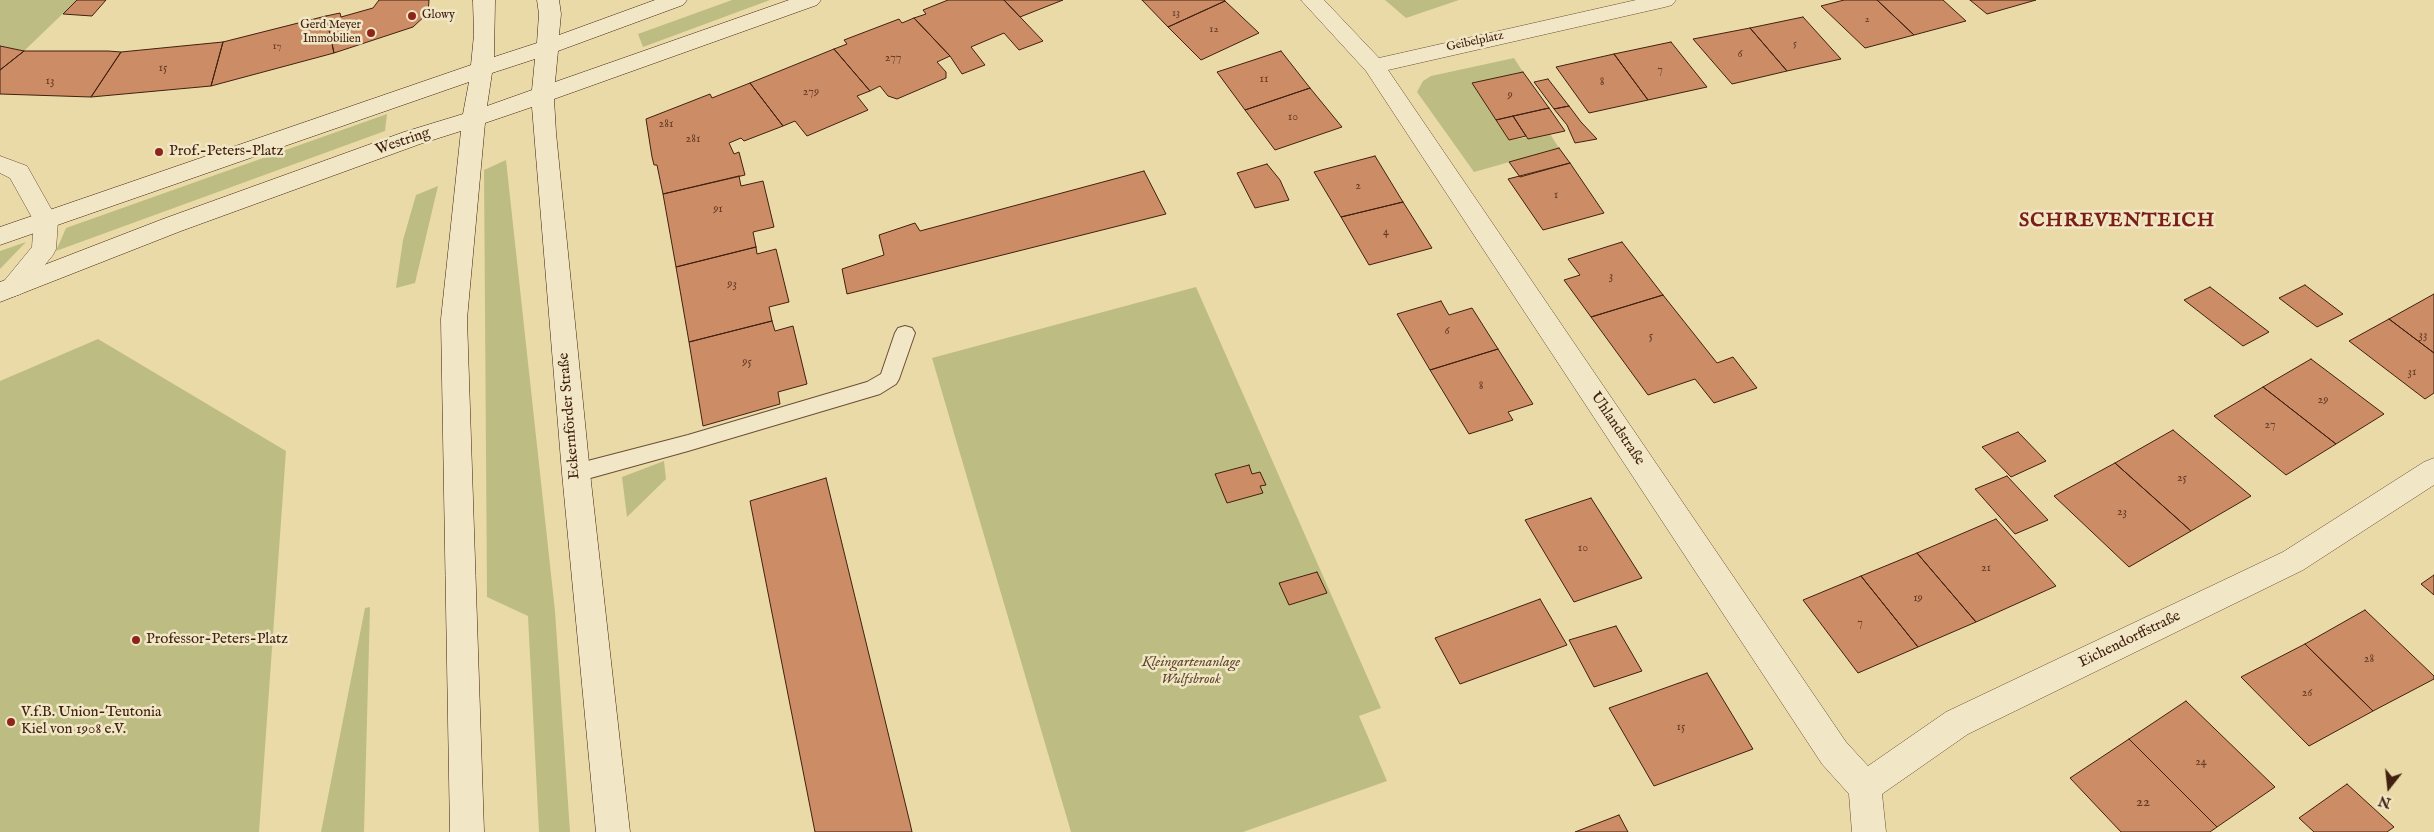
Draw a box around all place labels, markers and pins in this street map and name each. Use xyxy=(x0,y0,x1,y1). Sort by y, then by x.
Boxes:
place label: Glowy xyxy=(422,9,455,23)
marker: Glowy xyxy=(406,10,418,22)
place label: Gerd Meyer Immobilien xyxy=(300,19,361,47)
marker: Gerd Meyer Immobilien xyxy=(365,27,377,39)
place label: Prof.-Peters-Platz xyxy=(169,143,283,161)
marker: Prof.-Peters-Platz xyxy=(153,146,165,158)
place label: Professor-Peters-Platz xyxy=(146,631,288,649)
marker: Professor-Peters-Platz xyxy=(130,634,142,646)
place label: V.f.B. Union-Teutonia Kiel von 1908 e.V. xyxy=(21,704,161,739)
marker: V.f.B. Union-Teutonia Kiel von 1908 e.V. xyxy=(5,716,17,728)

